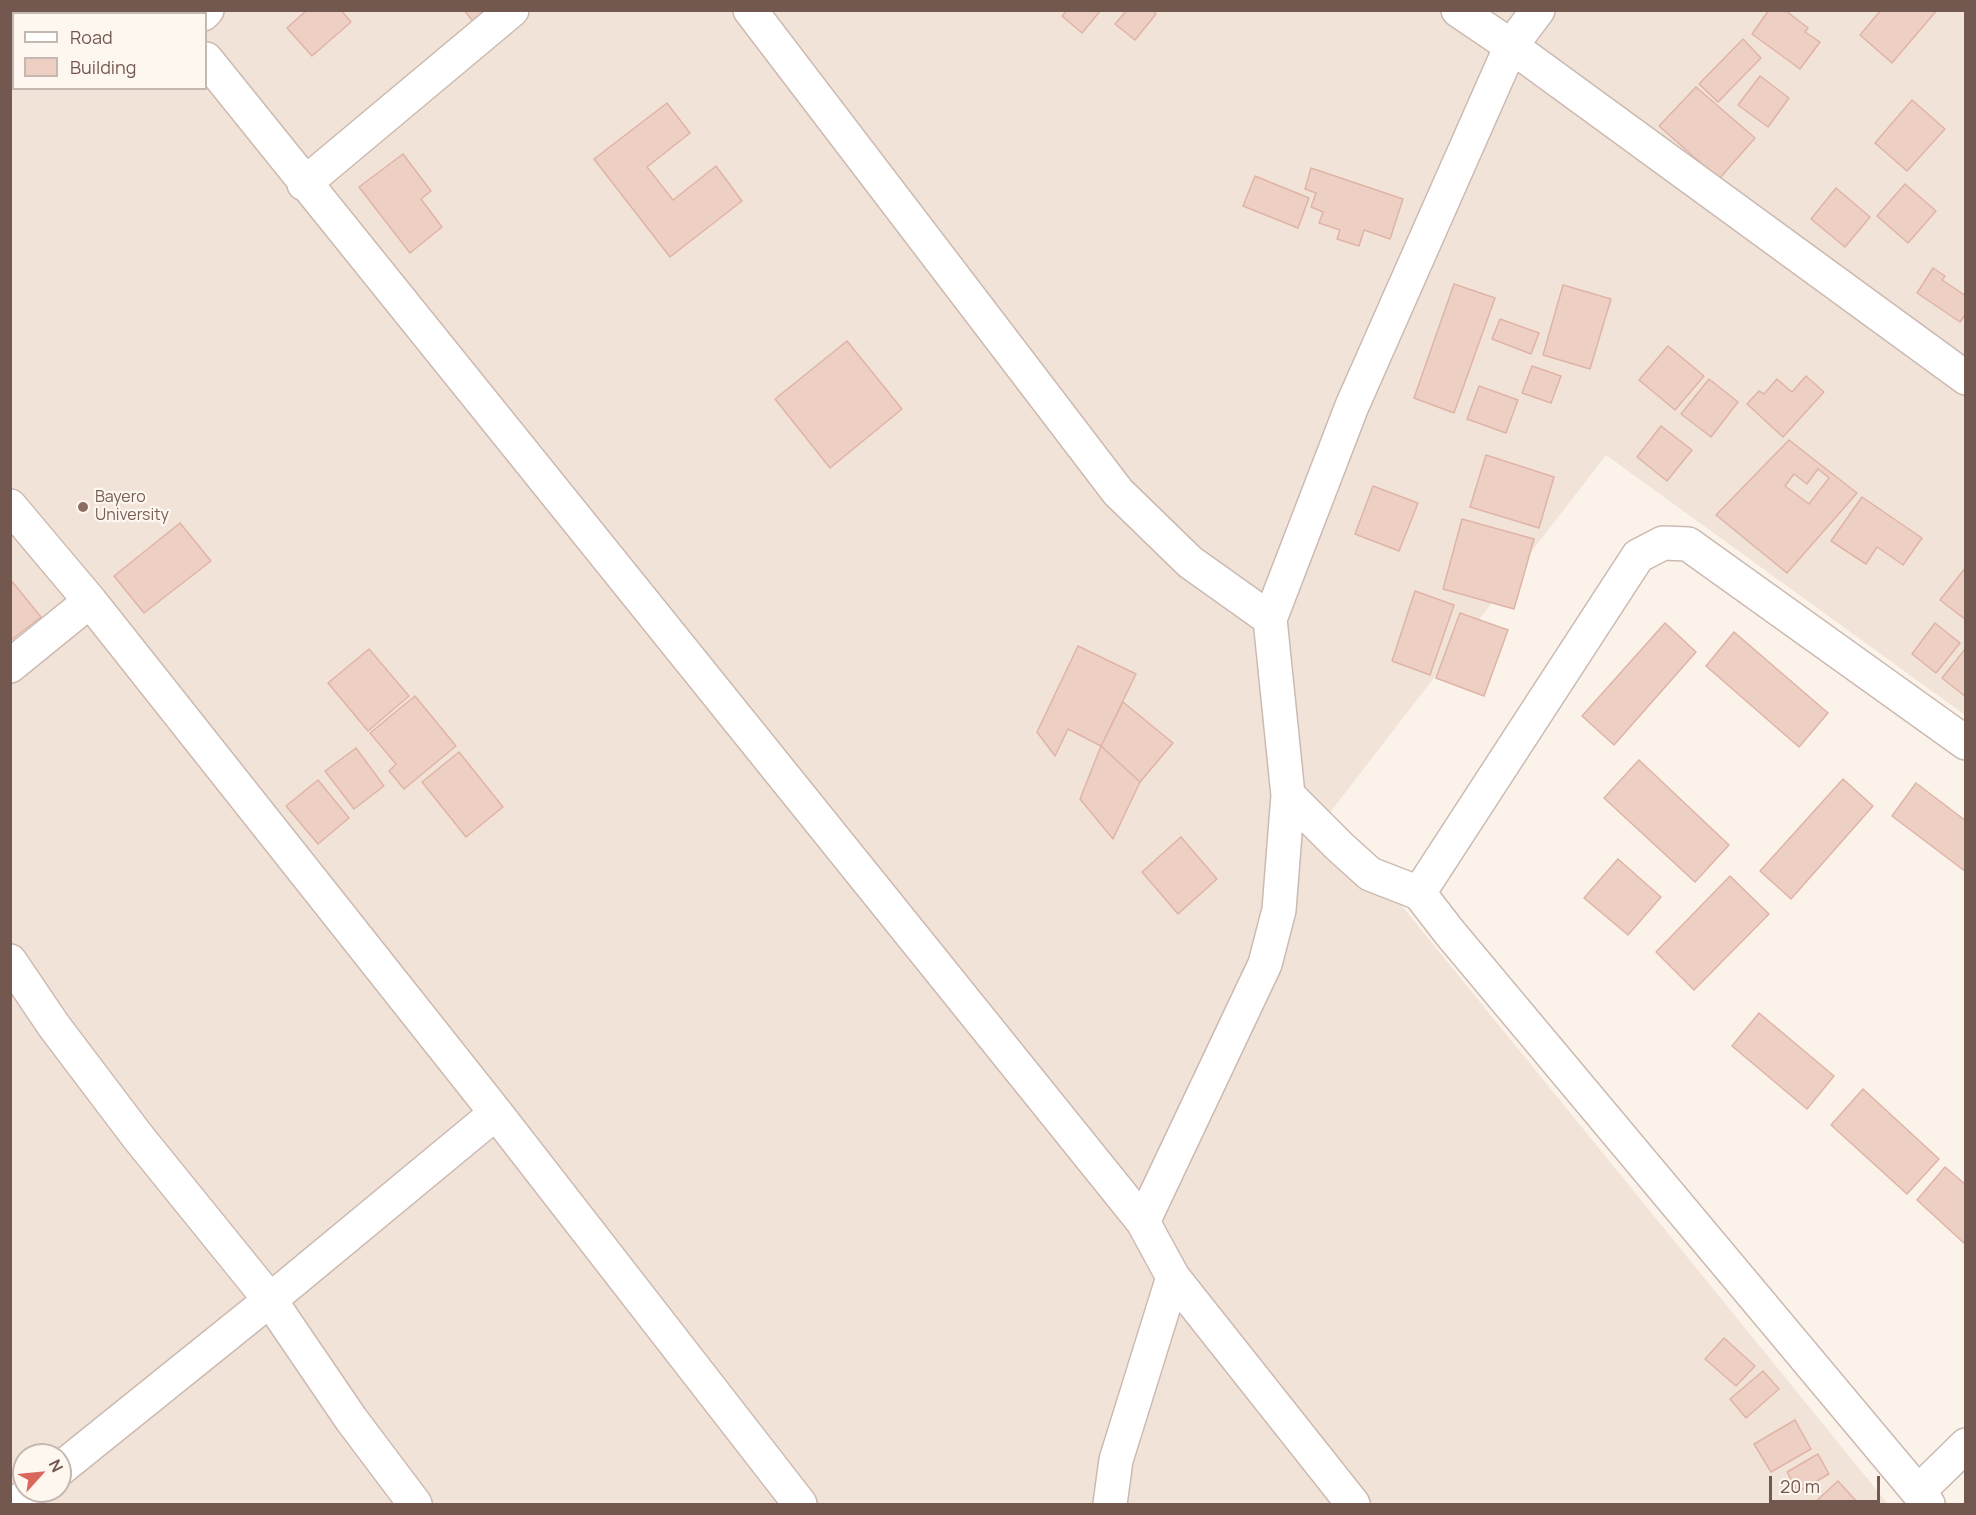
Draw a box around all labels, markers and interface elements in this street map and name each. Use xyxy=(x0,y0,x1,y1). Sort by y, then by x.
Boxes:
legend xyxy=(12,12,207,90)
text: Road xyxy=(70,25,113,49)
text: Building xyxy=(70,55,136,79)
place label: Bayero University xyxy=(95,488,169,526)
marker: Bayero University xyxy=(76,500,90,514)
north arrow xyxy=(12,1443,72,1503)
text: N xyxy=(44,1456,69,1476)
scale bar xyxy=(1772,1464,1883,1502)
text: 20 m xyxy=(1780,1474,1820,1498)

